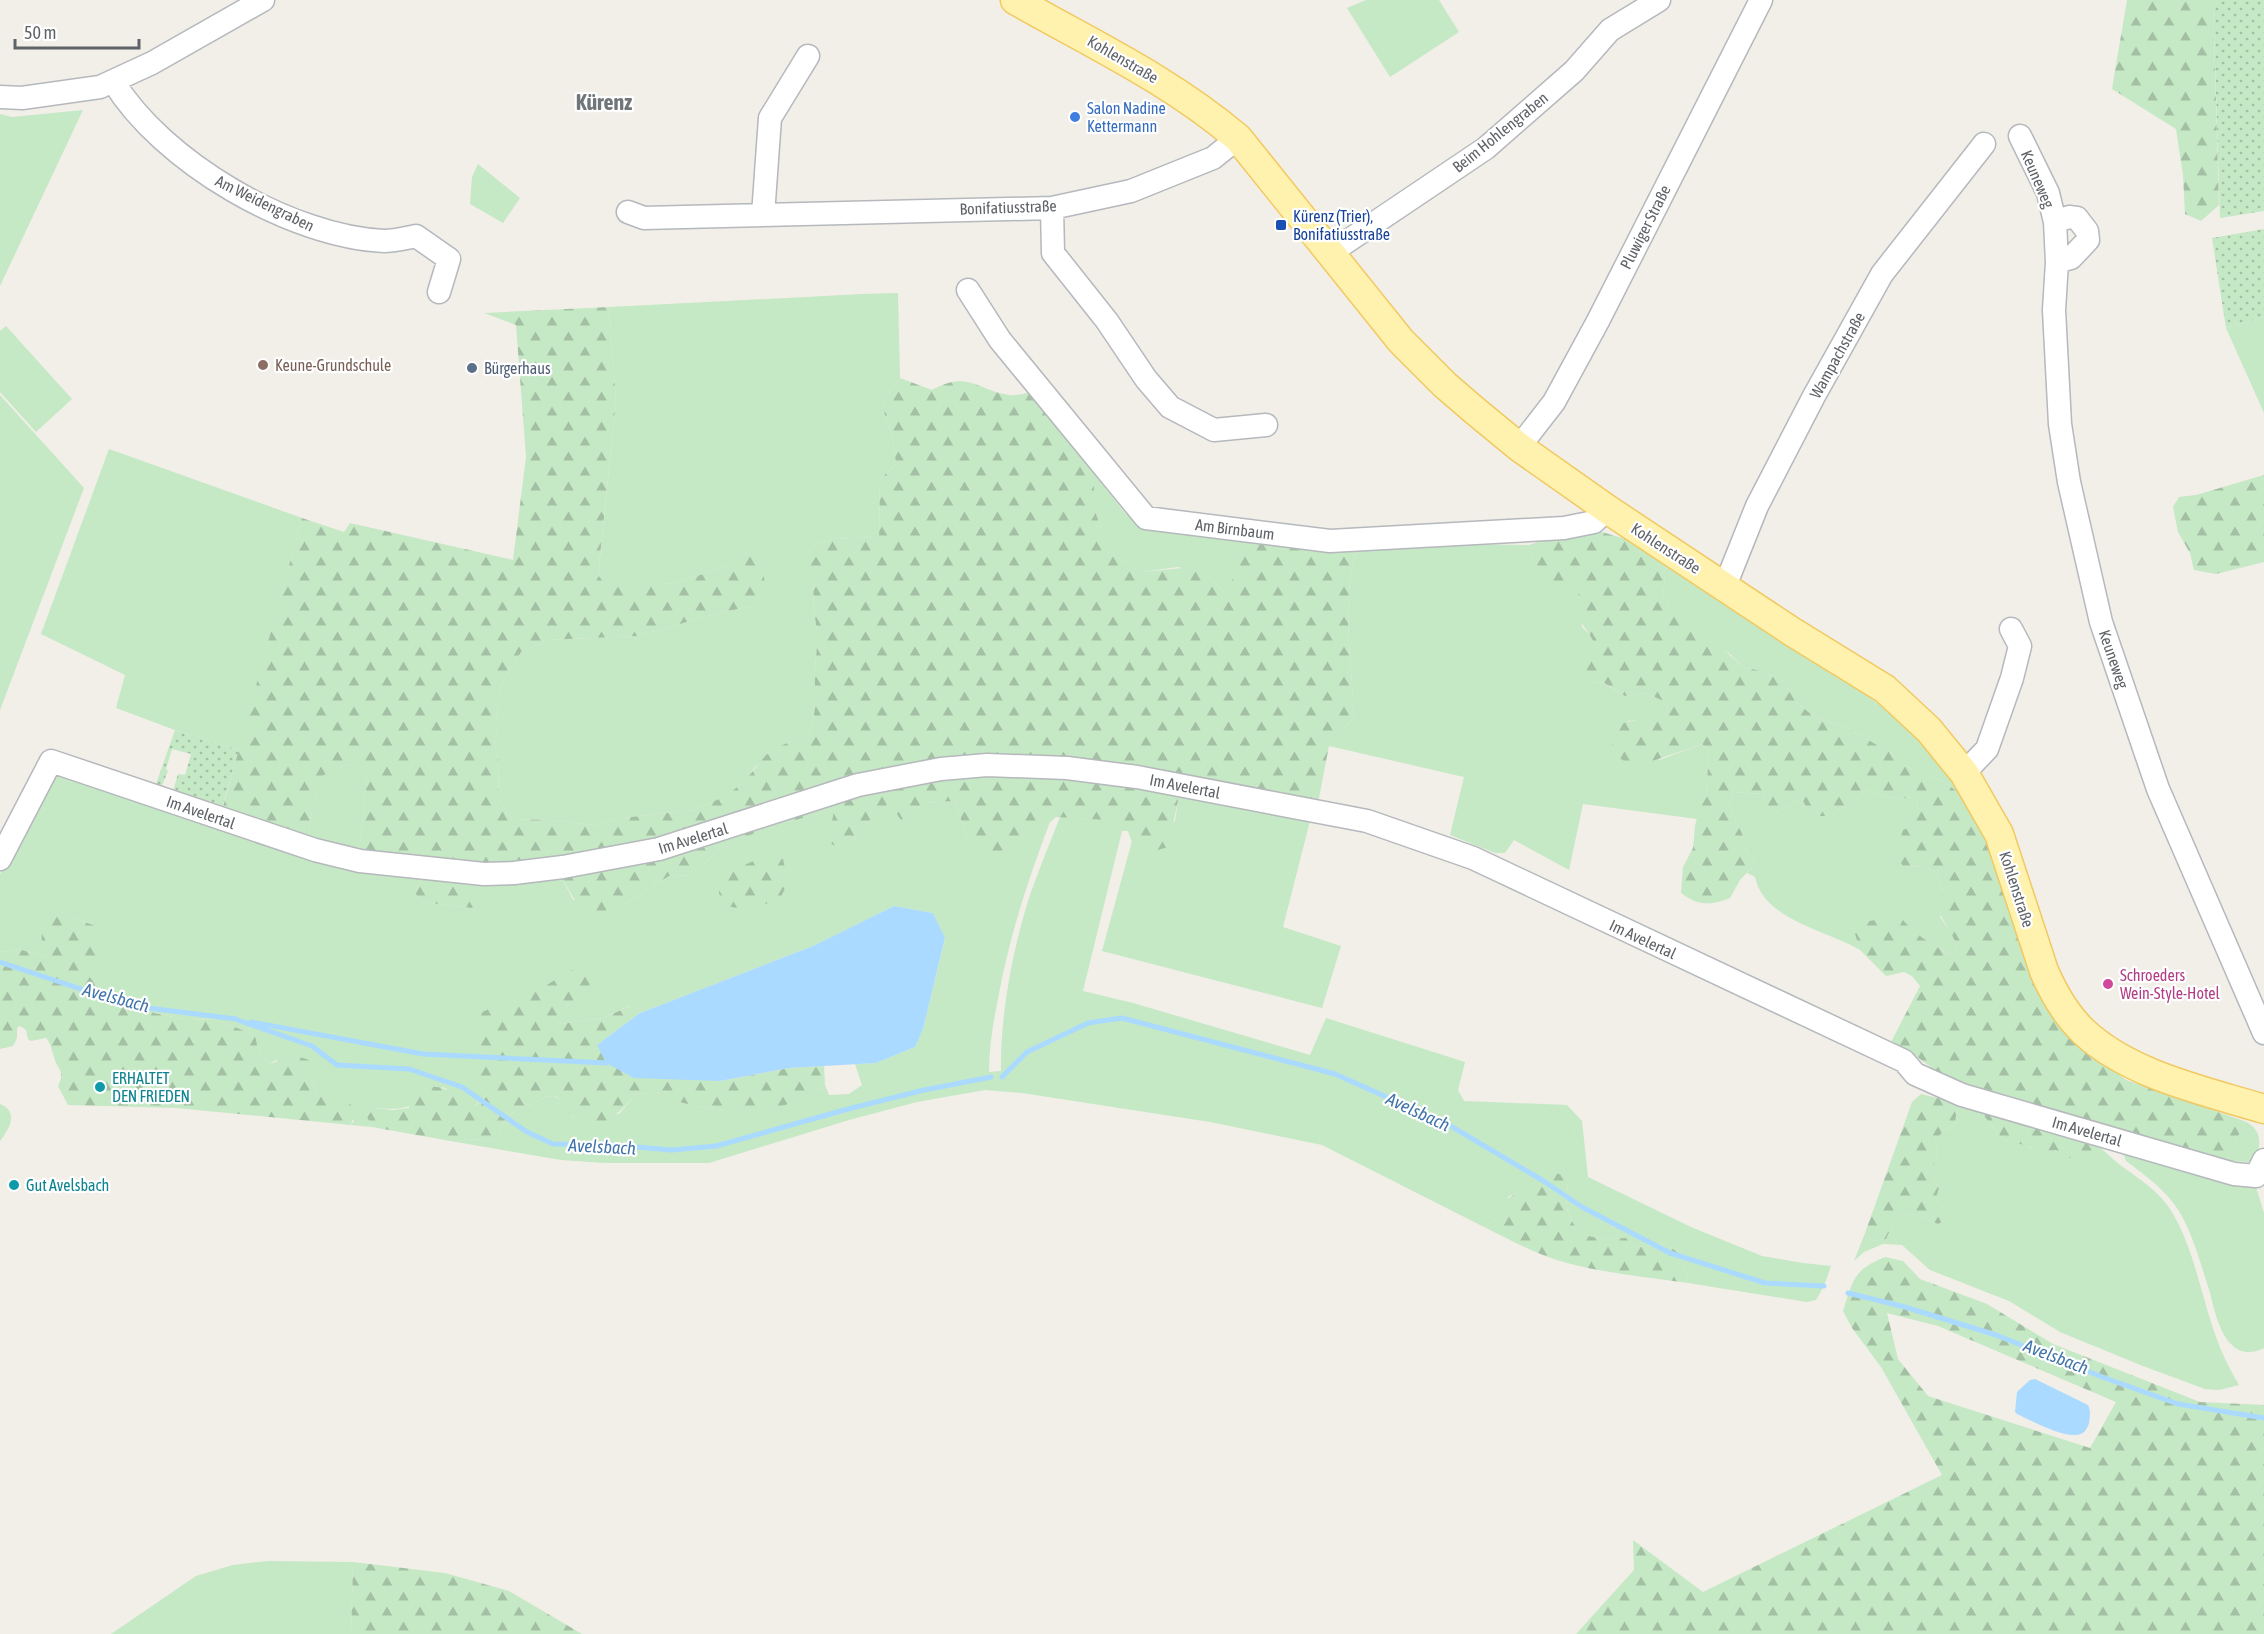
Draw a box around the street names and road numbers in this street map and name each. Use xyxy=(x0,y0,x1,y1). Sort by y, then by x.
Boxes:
street label: Kohlenstraße xyxy=(1084,32,1162,86)
street label: Beim Hohlengraben xyxy=(1449,88,1552,177)
street label: Keuneweg xyxy=(2017,147,2058,211)
street label: Am Weidengraben xyxy=(212,171,317,236)
street label: Pluwiger Straße xyxy=(1616,182,1675,272)
street label: Bonifatiusstraße xyxy=(959,196,1057,218)
street label: Wampachstraße xyxy=(1806,309,1869,402)
street label: Am Birnbaum xyxy=(1194,515,1276,543)
street label: Kohlenstraße xyxy=(1628,519,1704,577)
street label: Keuneweg xyxy=(2095,627,2132,691)
street label: Im Avelertal xyxy=(1148,770,1223,802)
street label: Im Avelertal xyxy=(164,792,238,832)
street label: Im Avelertal xyxy=(656,819,731,857)
street label: Kohlenstraße xyxy=(1996,849,2038,929)
street label: Im Avelertal xyxy=(1607,916,1680,963)
street label: Im Avelertal xyxy=(2050,1112,2125,1150)

